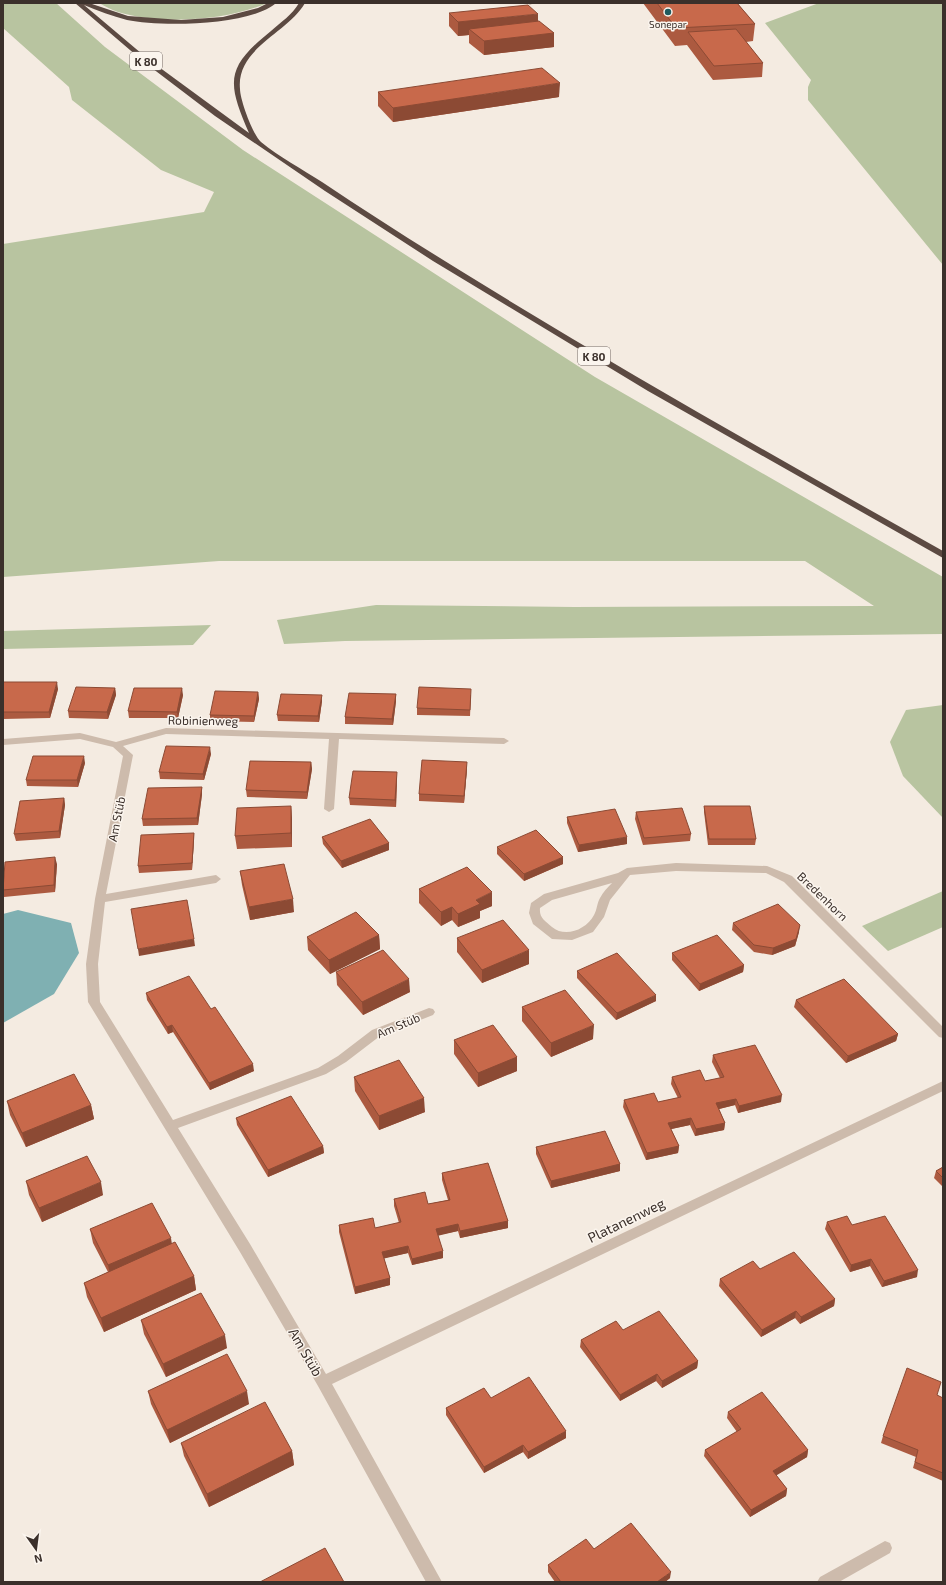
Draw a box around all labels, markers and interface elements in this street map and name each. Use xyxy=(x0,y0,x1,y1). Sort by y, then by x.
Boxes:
marker: Sonepar xyxy=(663,7,673,17)
place label: Sonepar xyxy=(649,18,687,30)
road number: K 80 xyxy=(130,52,162,70)
road number: K 80 xyxy=(578,347,610,365)
street label: Robinienweg xyxy=(168,712,239,728)
street label: Am Stüb xyxy=(105,795,127,843)
street label: Bredenhorn xyxy=(795,869,851,923)
street label: Am Stüb xyxy=(374,1010,422,1040)
street label: Platanenweg xyxy=(585,1194,668,1246)
street label: Am Stüb xyxy=(285,1325,327,1379)
north arrow xyxy=(16,1529,56,1569)
text: N xyxy=(33,1552,44,1566)

